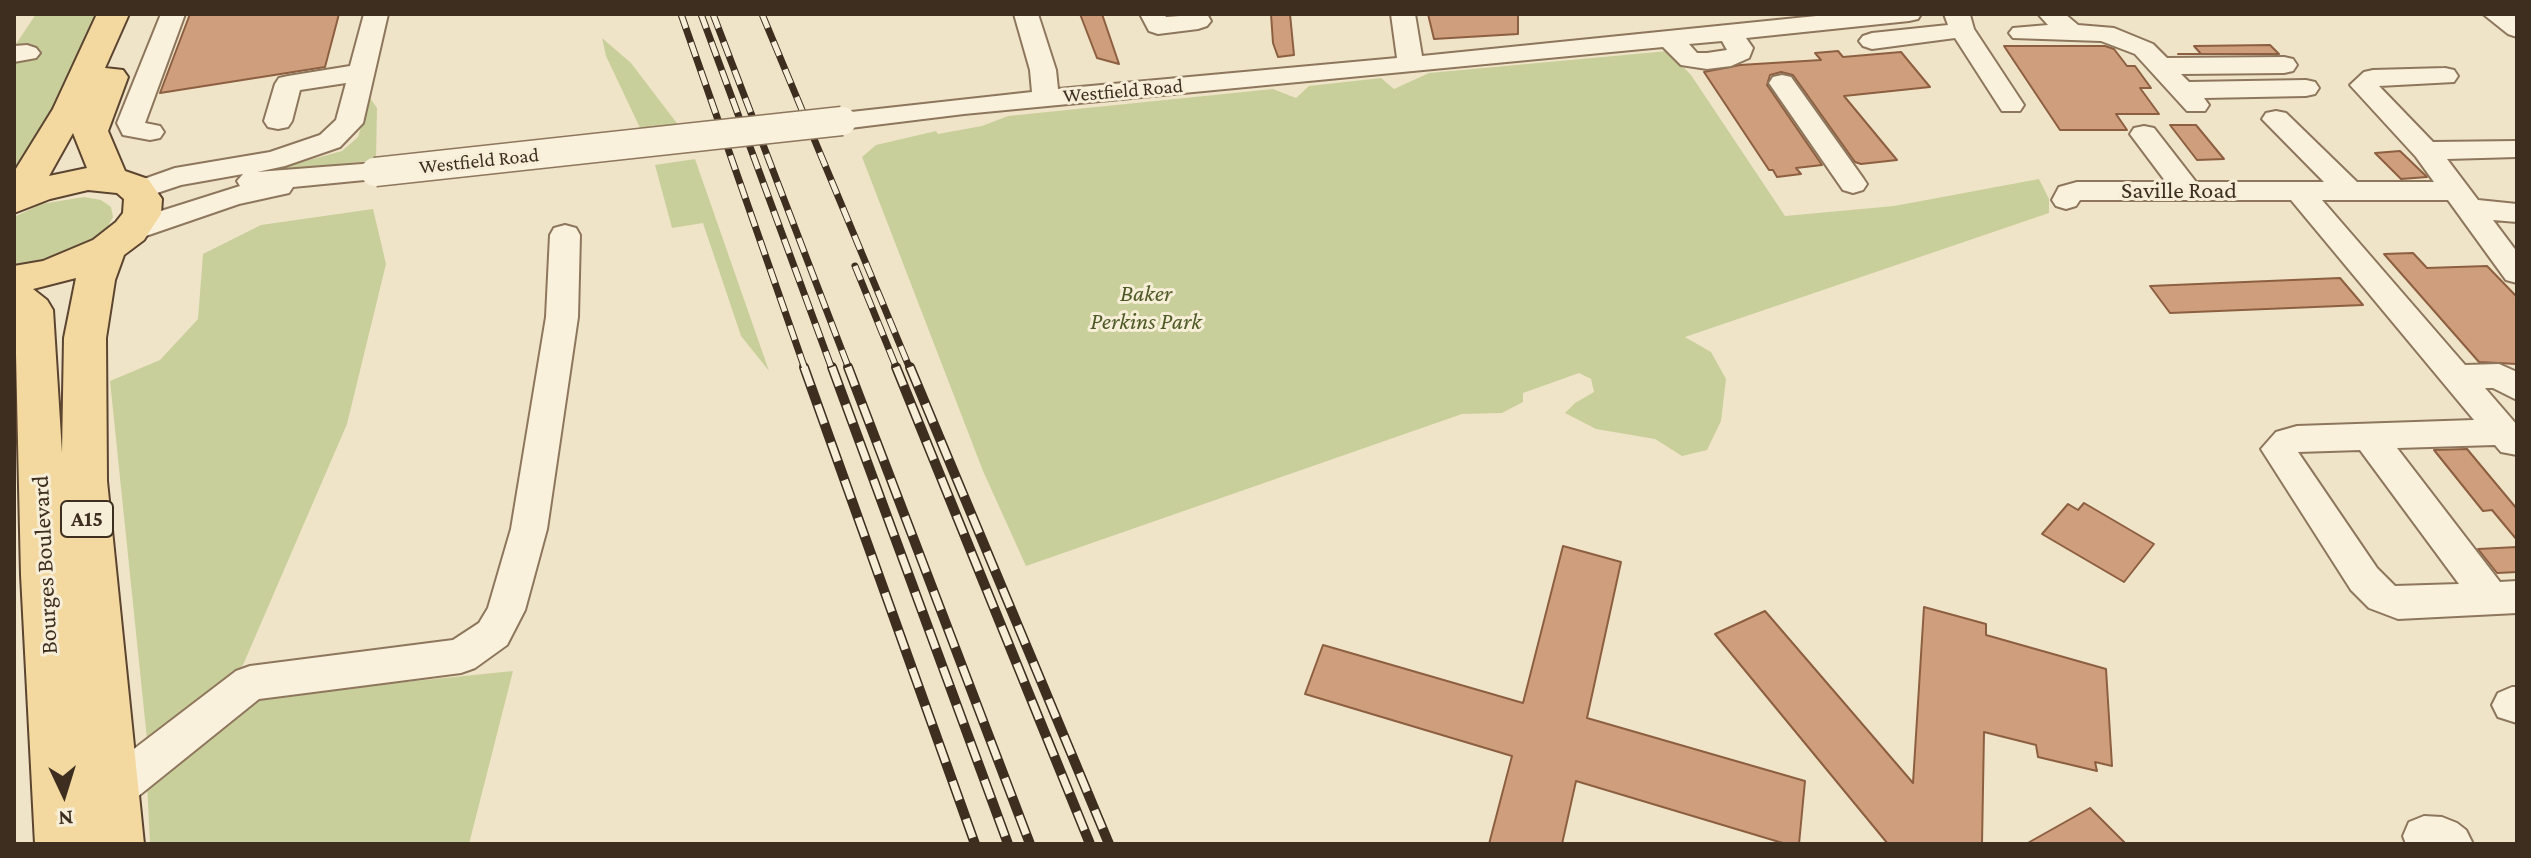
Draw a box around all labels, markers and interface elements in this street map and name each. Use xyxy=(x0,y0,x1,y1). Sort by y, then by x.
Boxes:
street label: Westfield Road xyxy=(1062,74,1184,108)
street label: Westfield Road xyxy=(418,143,540,179)
street label: Saville Road xyxy=(2121,177,2237,205)
park label: Baker Perkins Park xyxy=(1090,280,1202,336)
street label: Bourges Boulevard xyxy=(26,475,64,655)
road number: A15 xyxy=(61,501,113,537)
north arrow xyxy=(24,754,104,834)
text: N xyxy=(57,805,74,831)

